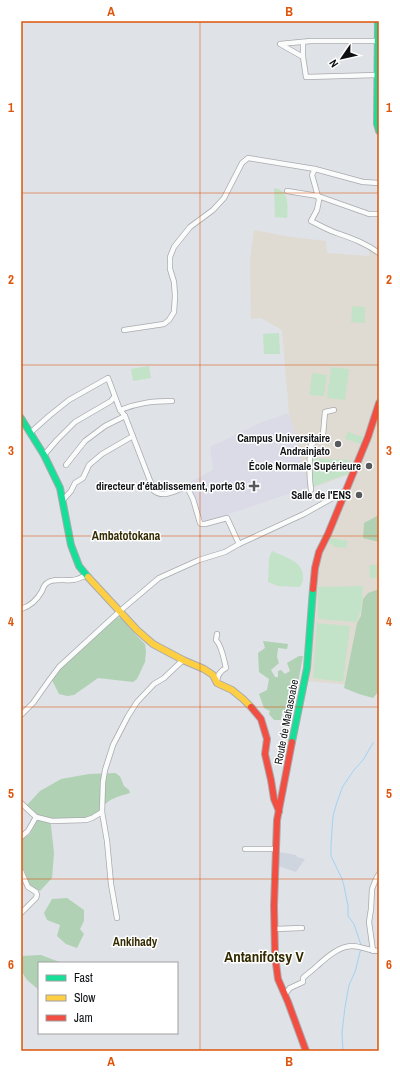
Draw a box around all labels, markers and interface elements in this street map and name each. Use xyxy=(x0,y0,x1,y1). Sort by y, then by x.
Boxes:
text: A xyxy=(107,3,115,20)
text: B xyxy=(285,3,293,20)
north arrow xyxy=(322,38,362,78)
text: N xyxy=(326,57,341,70)
text: 1 xyxy=(8,99,14,116)
text: 1 xyxy=(386,99,392,116)
text: 2 xyxy=(8,271,14,288)
text: 2 xyxy=(386,271,392,288)
place label: Campus Universitaire Andrainjato xyxy=(237,431,330,458)
marker: Campus Universitaire Andrainjato xyxy=(333,439,343,449)
text: 3 xyxy=(8,442,14,459)
text: 3 xyxy=(386,442,392,459)
place label: École Normale Supérieure xyxy=(249,459,361,473)
marker: École Normale Supérieure xyxy=(364,461,374,471)
place label: directeur d'établissement, porte 03 xyxy=(96,479,245,493)
marker: directeur d'établissement, porte 03 xyxy=(248,480,260,492)
place label: Salle de l'ENS xyxy=(291,488,351,502)
marker: Salle de l'ENS xyxy=(354,490,364,500)
district label: Ambatotokana xyxy=(92,528,161,544)
text: 4 xyxy=(8,613,14,630)
text: 4 xyxy=(386,613,392,630)
street label: Route de Mahasoabe xyxy=(271,678,301,766)
text: 5 xyxy=(8,785,14,802)
text: 5 xyxy=(386,785,392,802)
district label: Ankihady xyxy=(113,934,158,950)
district label: Antanifotsy V xyxy=(224,946,304,967)
text: 6 xyxy=(8,956,14,973)
text: 6 xyxy=(386,956,392,973)
legend xyxy=(38,962,178,1034)
text: Fast xyxy=(74,970,93,986)
text: Slow xyxy=(74,990,96,1006)
text: Jam xyxy=(74,1010,93,1026)
text: A xyxy=(107,1053,115,1070)
text: B xyxy=(285,1053,293,1070)

